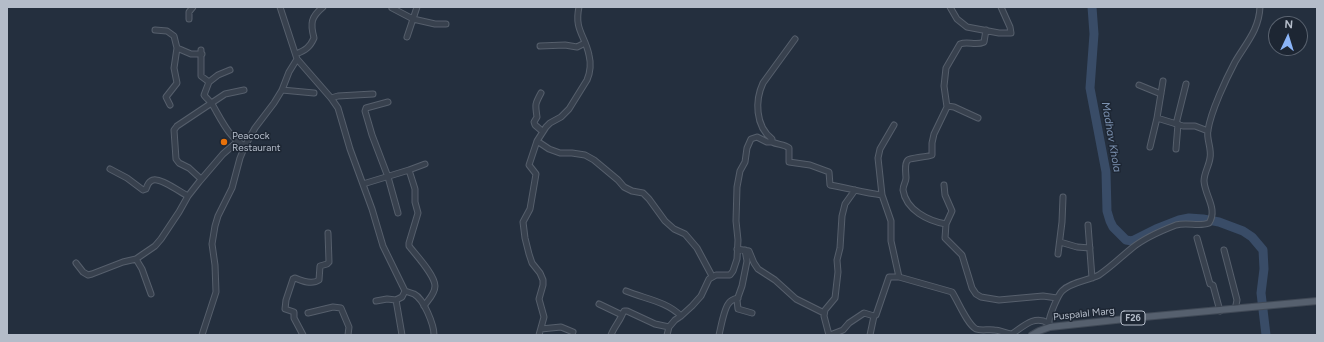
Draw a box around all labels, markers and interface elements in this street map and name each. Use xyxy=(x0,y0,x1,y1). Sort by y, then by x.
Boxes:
north arrow xyxy=(1268,16,1308,56)
text: N xyxy=(1284,18,1293,31)
water label: Madhav Khola xyxy=(1098,101,1124,173)
place label: Peacock Restaurant xyxy=(232,130,281,154)
marker: Peacock Restaurant xyxy=(219,137,229,147)
street label: Puspalal Marg xyxy=(1053,305,1115,323)
road number: F26 xyxy=(1121,311,1145,325)

